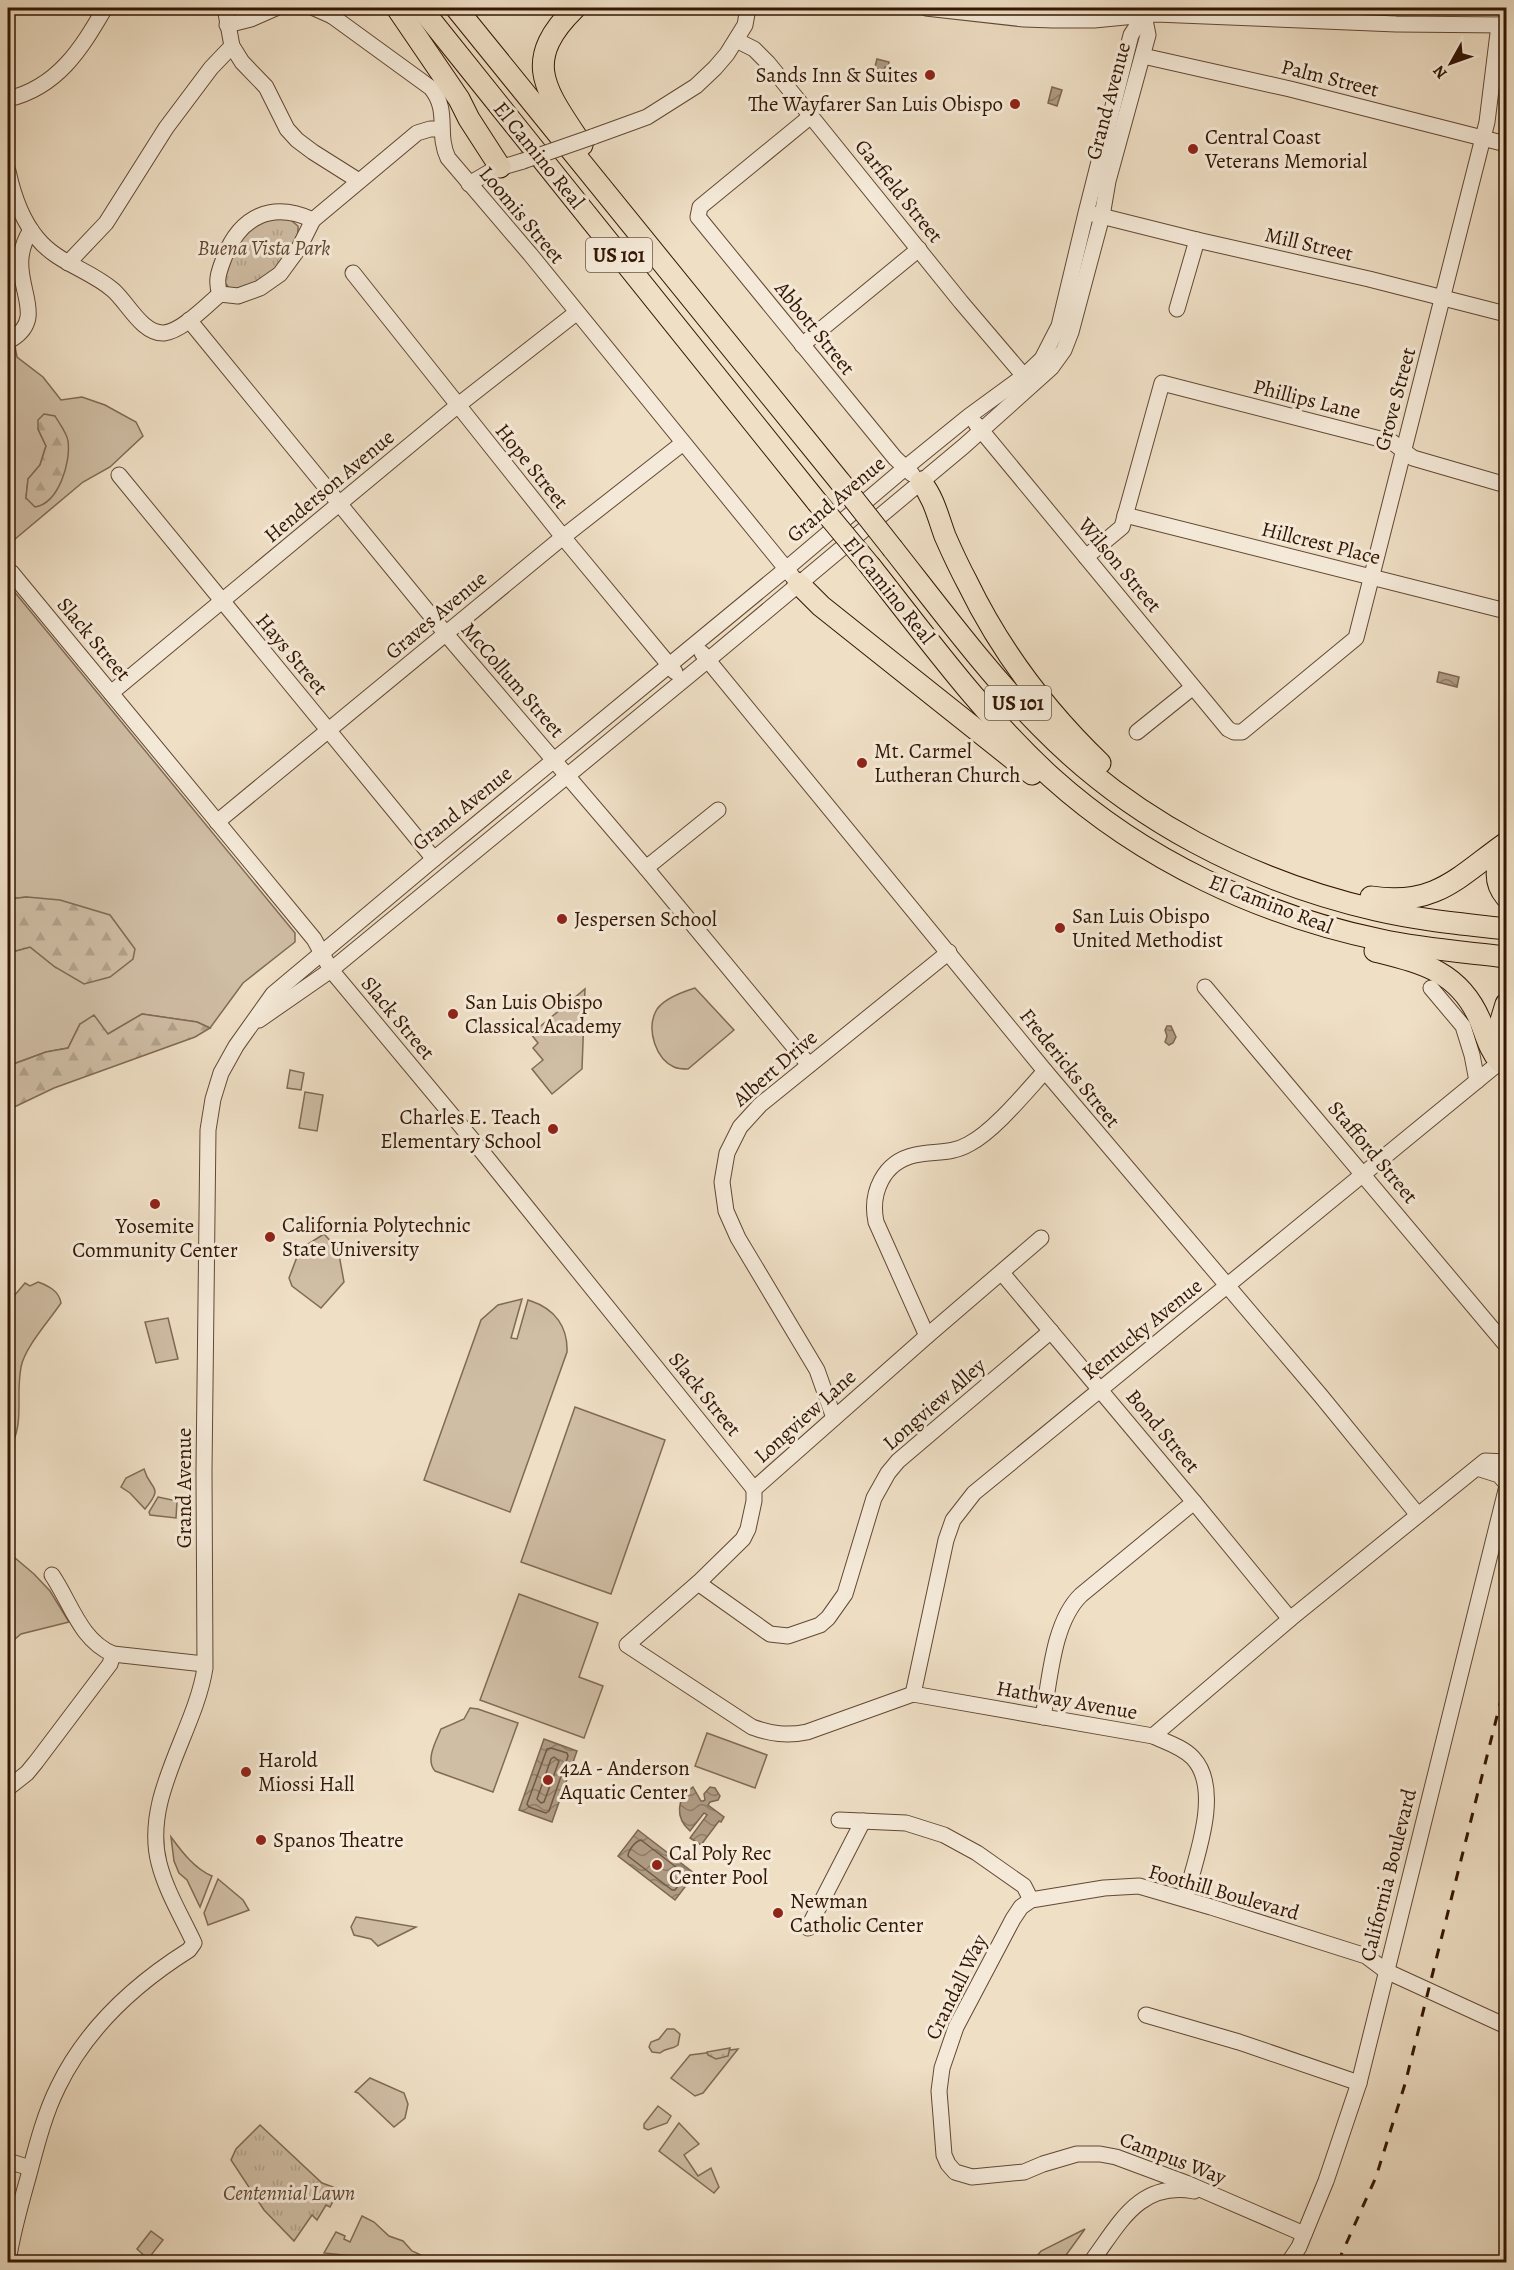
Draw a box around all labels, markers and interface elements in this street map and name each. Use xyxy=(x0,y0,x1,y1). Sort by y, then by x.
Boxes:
north arrow xyxy=(1421,33,1481,93)
street label: Grand Avenue xyxy=(1079,39,1137,163)
street label: Palm Street xyxy=(1278,52,1382,104)
text: N xyxy=(1428,60,1452,84)
place label: Sands Inn & Suites xyxy=(756,61,918,89)
marker: Sands Inn & Suites xyxy=(923,68,937,82)
place label: The Wayfarer San Luis Obispo xyxy=(748,90,1003,118)
street label: El Camino Real xyxy=(487,95,591,215)
marker: The Wayfarer San Luis Obispo xyxy=(1008,97,1022,111)
place label: Central Coast Veterans Memorial xyxy=(1204,123,1367,175)
street label: Garfield Street xyxy=(849,133,949,249)
marker: Central Coast Veterans Memorial xyxy=(1186,142,1200,156)
street label: Loomis Street xyxy=(473,160,571,270)
street label: Mill Street xyxy=(1262,220,1356,268)
park label: Buena Vista Park xyxy=(198,234,330,262)
road number: US 101 xyxy=(586,238,652,272)
street label: Abbott Street xyxy=(768,274,862,381)
street label: Grove Street xyxy=(1368,344,1422,454)
street label: Phillips Lane xyxy=(1250,372,1364,426)
street label: Hope Street xyxy=(489,417,575,515)
street label: Henderson Avenue xyxy=(258,423,400,549)
street label: Grand Avenue xyxy=(781,449,891,549)
street label: Wilson Street xyxy=(1071,511,1168,618)
street label: Hillcrest Place xyxy=(1258,515,1384,571)
street label: El Camino Real xyxy=(837,530,941,650)
street label: Graves Avenue xyxy=(379,564,493,666)
street label: Slack Street xyxy=(51,591,137,687)
street label: Hays Street xyxy=(250,607,334,701)
street label: McCollum Street xyxy=(455,616,571,744)
road number: US 101 xyxy=(985,686,1051,720)
place label: Mt. Carmel Lutheran Church xyxy=(874,737,1021,789)
marker: Mt. Carmel Lutheran Church xyxy=(855,756,869,770)
street label: Grand Avenue xyxy=(406,759,518,857)
street label: El Camino Real xyxy=(1205,868,1337,940)
place label: San Luis Obispo United Methodist xyxy=(1072,902,1223,954)
place label: Jespersen School xyxy=(574,905,717,933)
marker: Jespersen School xyxy=(555,912,569,926)
marker: San Luis Obispo United Methodist xyxy=(1053,921,1067,935)
street label: Slack Street xyxy=(355,970,441,1066)
place label: San Luis Obispo Classical Academy xyxy=(465,988,622,1040)
street label: Fredericks Street xyxy=(1013,1003,1127,1134)
marker: San Luis Obispo Classical Academy xyxy=(446,1007,460,1021)
street label: Albert Drive xyxy=(726,1024,823,1113)
street label: Stafford Street xyxy=(1322,1095,1424,1209)
place label: Charles E. Teach Elementary School xyxy=(380,1103,541,1155)
marker: Charles E. Teach Elementary School xyxy=(546,1122,560,1136)
marker: Yosemite Community Center xyxy=(148,1197,162,1211)
place label: California Polytechnic State University xyxy=(282,1211,471,1263)
place label: Yosemite Community Center xyxy=(72,1212,238,1264)
marker: California Polytechnic State University xyxy=(263,1230,277,1244)
street label: Kentucky Avenue xyxy=(1076,1272,1208,1386)
street label: Slack Street xyxy=(662,1346,748,1442)
street label: Longview Alley xyxy=(877,1351,992,1456)
street label: Longview Lane xyxy=(748,1363,862,1469)
street label: Bond Street xyxy=(1120,1383,1206,1479)
street label: Grand Avenue xyxy=(170,1428,198,1548)
street label: Hathway Avenue xyxy=(994,1674,1140,1726)
place label: Harold Miossi Hall xyxy=(258,1746,354,1798)
place label: 42A - Anderson Aquatic Center xyxy=(559,1754,690,1806)
marker: Harold Miossi Hall xyxy=(239,1765,253,1779)
marker: 42A - Anderson Aquatic Center xyxy=(541,1773,555,1787)
street label: California Boulevard xyxy=(1353,1785,1423,1964)
place label: Spanos Theatre xyxy=(273,1826,404,1854)
marker: Spanos Theatre xyxy=(254,1833,268,1847)
place label: Cal Poly Rec Center Pool xyxy=(669,1839,772,1891)
street label: Foothill Boulevard xyxy=(1145,1857,1303,1927)
marker: Cal Poly Rec Center Pool xyxy=(650,1858,664,1872)
place label: Newman Catholic Center xyxy=(790,1887,924,1939)
marker: Newman Catholic Center xyxy=(771,1906,785,1920)
street label: Crandall Way xyxy=(918,1929,994,2044)
street label: Campus Way xyxy=(1116,2125,1231,2191)
park label: Centennial Lawn xyxy=(223,2179,355,2207)

